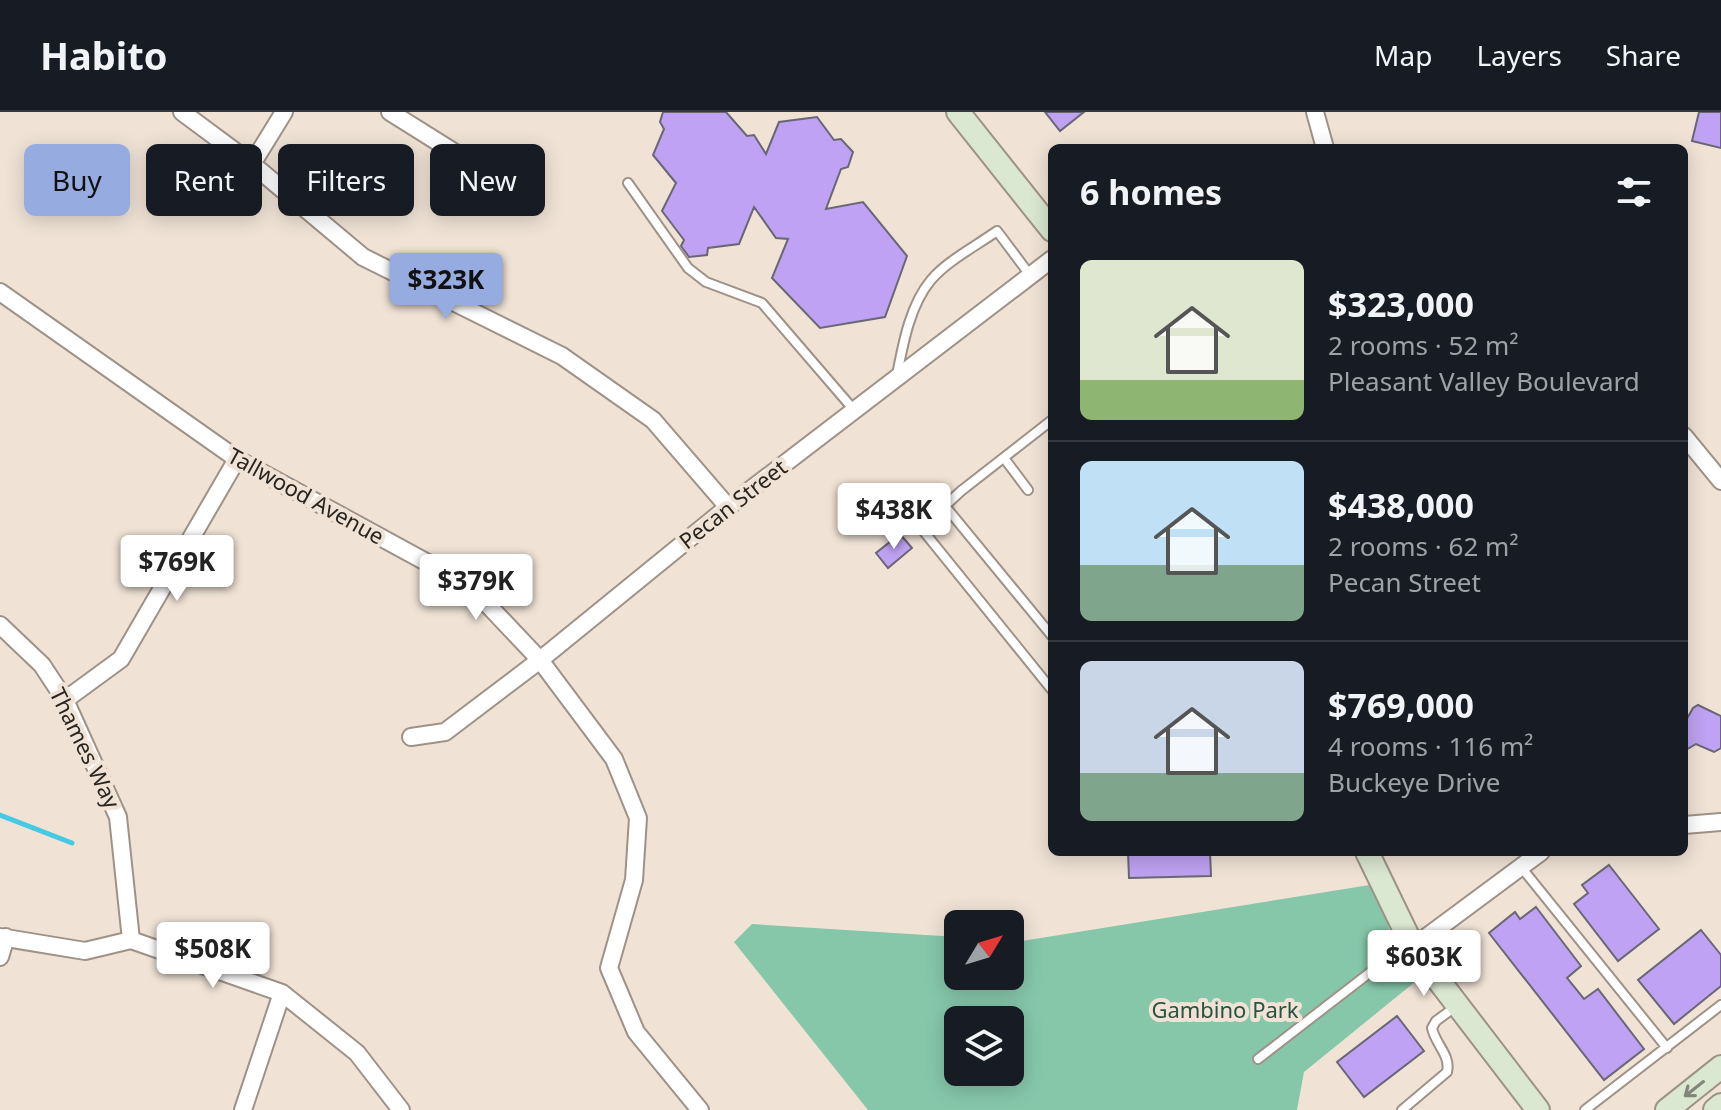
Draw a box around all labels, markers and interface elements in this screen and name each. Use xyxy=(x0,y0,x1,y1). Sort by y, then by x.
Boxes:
text: Habito xyxy=(40,29,167,81)
text: Map xyxy=(1374,36,1432,74)
text: Layers xyxy=(1476,36,1562,74)
text: Share xyxy=(1606,36,1681,74)
chip: Buy xyxy=(24,144,130,216)
chip: Rent xyxy=(146,144,262,216)
chip: Filters xyxy=(278,144,414,216)
chip: New xyxy=(430,144,545,216)
text: 6 homes xyxy=(1080,169,1222,215)
icon: filters xyxy=(1612,170,1656,214)
pin: $323K xyxy=(390,253,502,321)
text: $323K xyxy=(408,261,484,297)
text: $323,000 xyxy=(1328,281,1474,327)
icon: home xyxy=(1144,292,1240,388)
text: 2 rooms · 52 m² xyxy=(1328,327,1518,363)
text: Pleasant Valley Boulevard xyxy=(1328,363,1640,399)
street label: Tallwood Avenue xyxy=(223,440,390,551)
street label: Pecan Street xyxy=(672,452,793,555)
text: $438,000 xyxy=(1328,482,1474,528)
pin: $438K xyxy=(838,483,950,551)
text: $438K xyxy=(856,491,932,527)
icon: home xyxy=(1144,493,1240,589)
text: 2 rooms · 62 m² xyxy=(1328,528,1518,564)
pin: $769K xyxy=(121,535,233,603)
text: $769K xyxy=(139,543,215,579)
pin: $379K xyxy=(420,554,532,622)
text: $379K xyxy=(438,562,514,598)
text: Pecan Street xyxy=(1328,564,1481,600)
street label: Thames Way xyxy=(44,682,128,814)
text: $769,000 xyxy=(1328,682,1474,728)
icon: home xyxy=(1144,693,1240,789)
text: 4 rooms · 116 m² xyxy=(1328,728,1533,764)
text: Buckeye Drive xyxy=(1328,764,1500,800)
north arrow xyxy=(944,910,1024,990)
map controls xyxy=(944,910,1024,1086)
pin: $508K xyxy=(157,922,269,990)
text: $508K xyxy=(175,930,251,966)
pin: $603K xyxy=(1368,930,1480,998)
text: $603K xyxy=(1386,938,1462,974)
park label: Gambino Park xyxy=(1151,994,1299,1024)
button: layers xyxy=(944,1006,1024,1086)
one-way arrow xyxy=(1684,1080,1705,1097)

